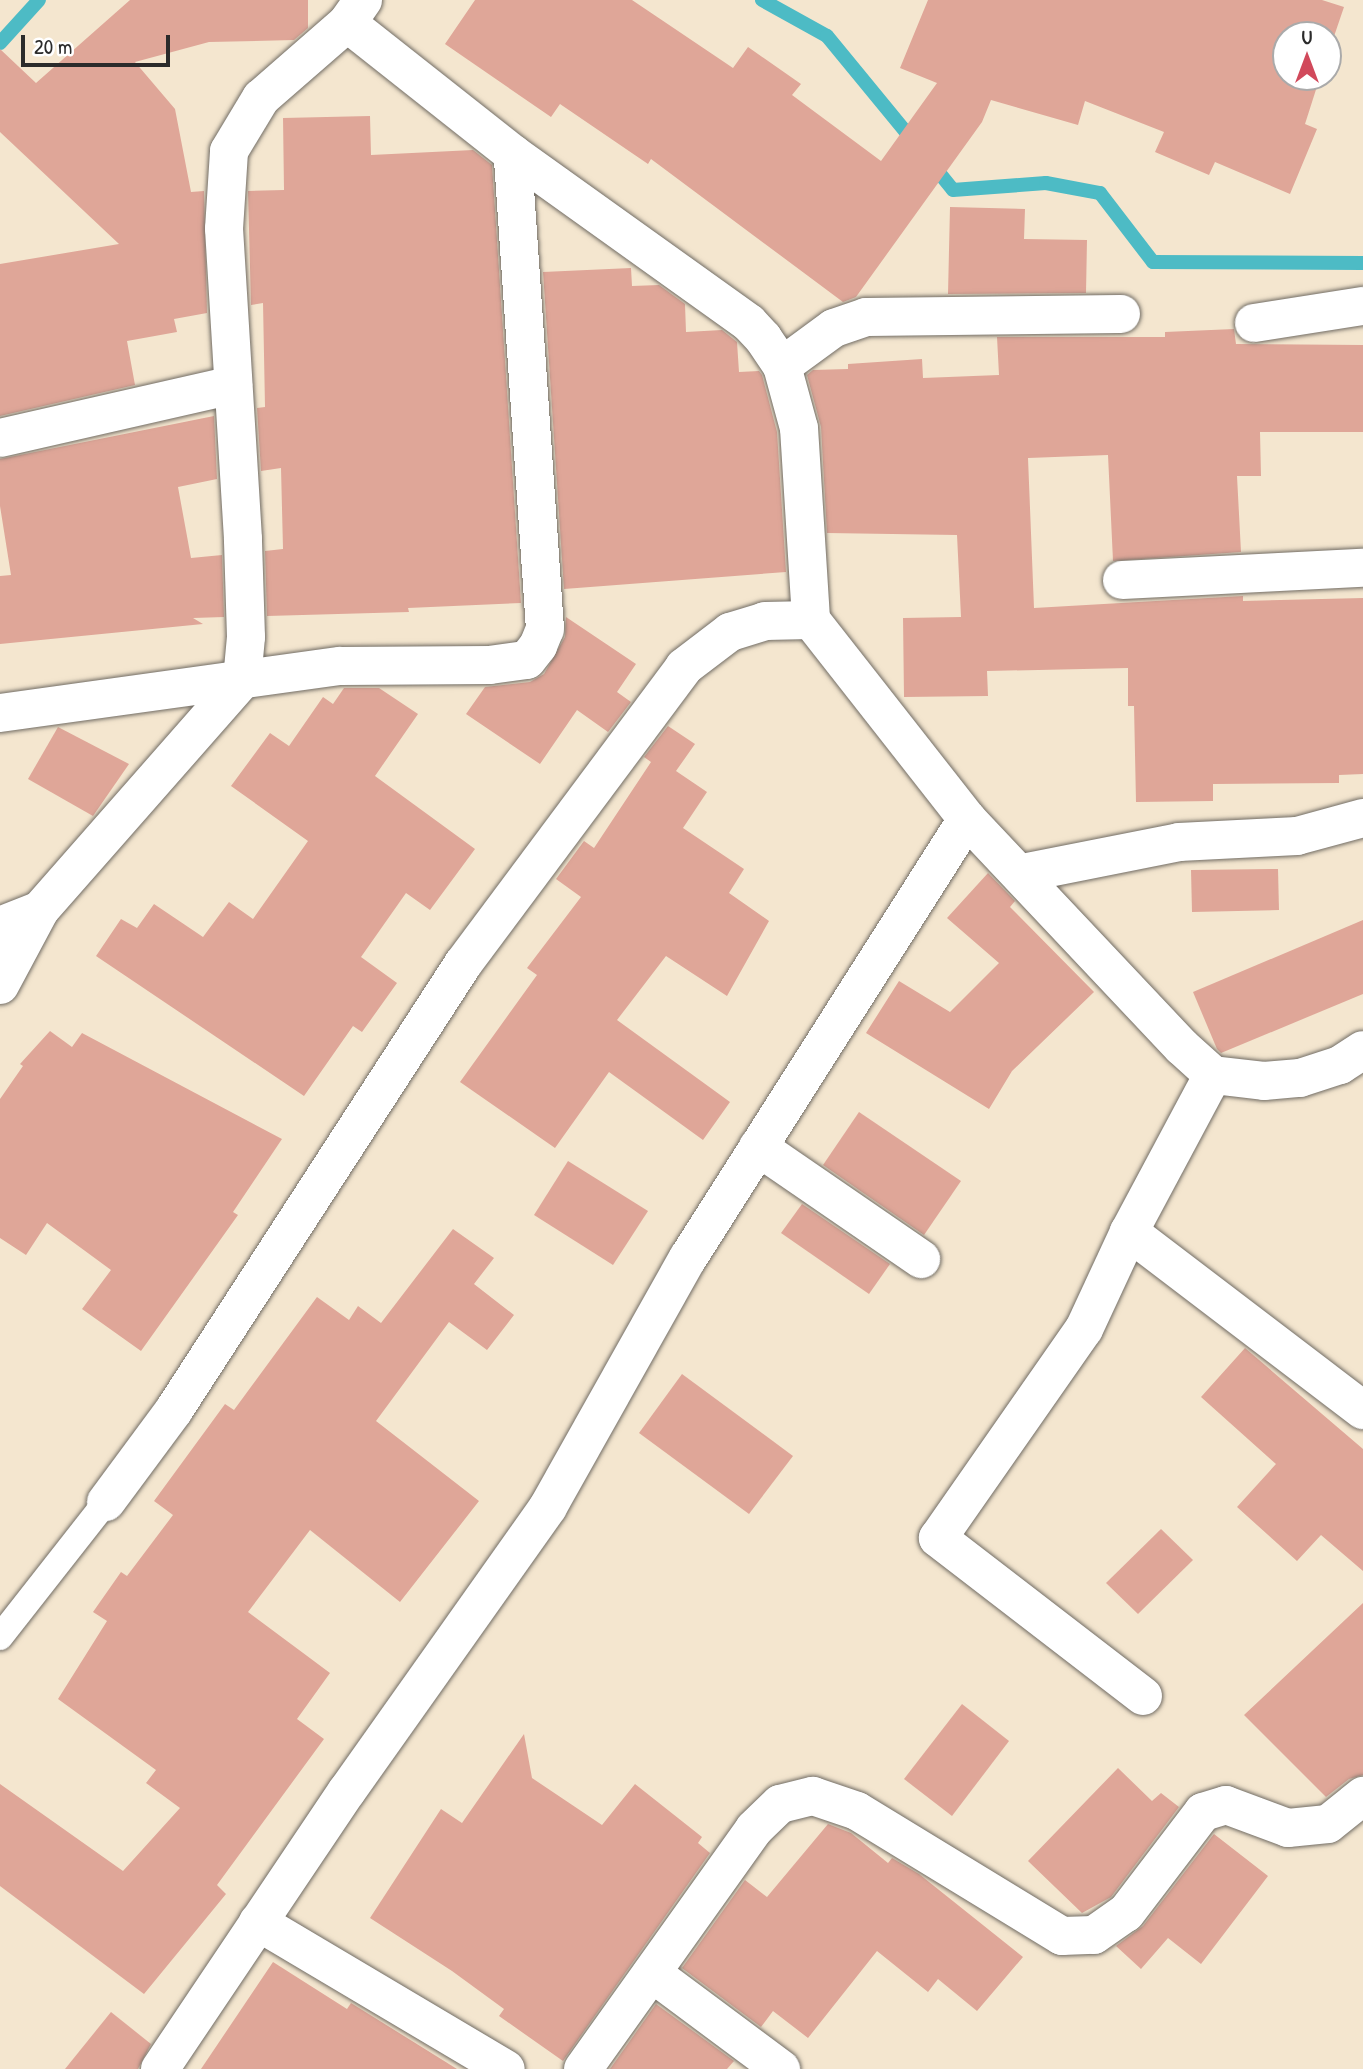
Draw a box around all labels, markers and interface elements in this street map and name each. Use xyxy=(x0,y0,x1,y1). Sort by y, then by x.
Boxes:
scale bar xyxy=(24,21,173,65)
north arrow xyxy=(1272,21,1342,91)
text: U xyxy=(1302,24,1312,50)
text: 20 m xyxy=(34,32,72,61)

